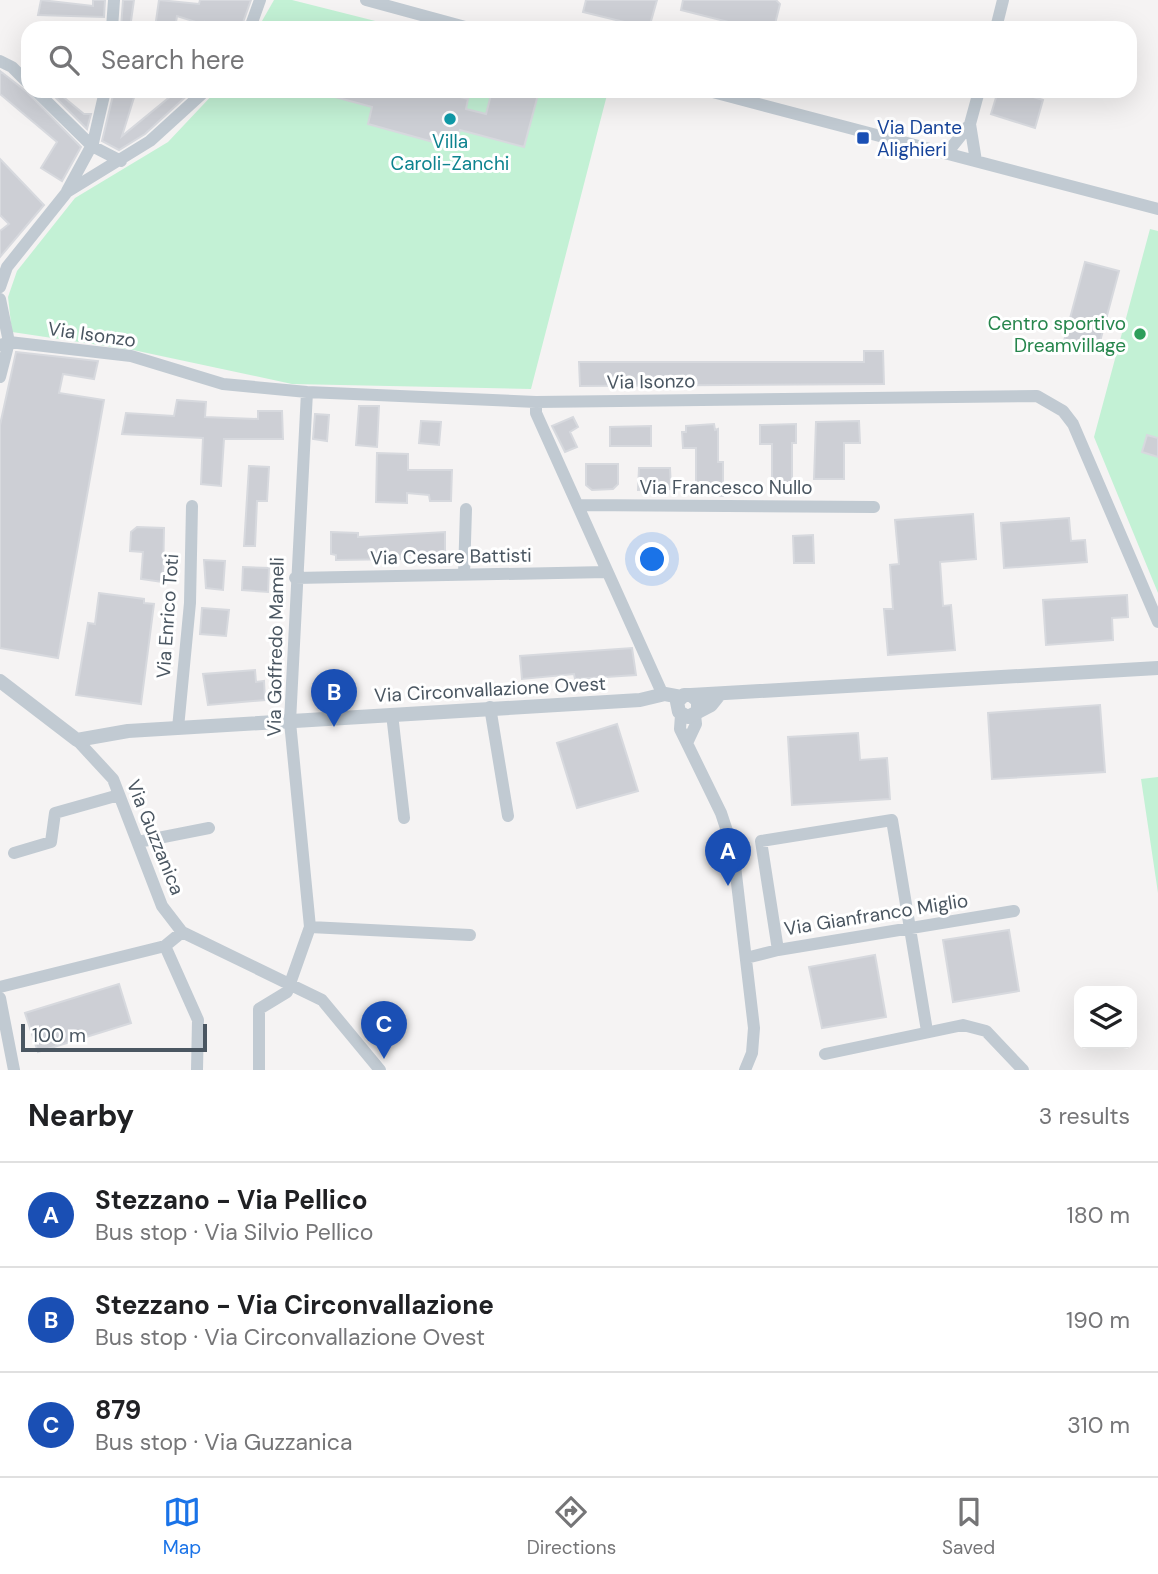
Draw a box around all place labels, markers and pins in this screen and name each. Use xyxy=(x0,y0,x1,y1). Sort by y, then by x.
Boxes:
marker: Villa Caroli-Zanchi xyxy=(442,111,458,127)
place label: Via Dante Alighieri xyxy=(877,115,962,162)
place label: Villa Caroli-Zanchi xyxy=(391,129,509,176)
marker: Via Dante Alighieri xyxy=(855,130,871,146)
place label: Centro sportivo Dreamvillage xyxy=(988,311,1126,358)
marker: Centro sportivo Dreamvillage xyxy=(1132,326,1148,342)
pin: B xyxy=(311,669,357,727)
pin: A xyxy=(705,828,751,886)
pin: C xyxy=(361,1001,407,1059)

